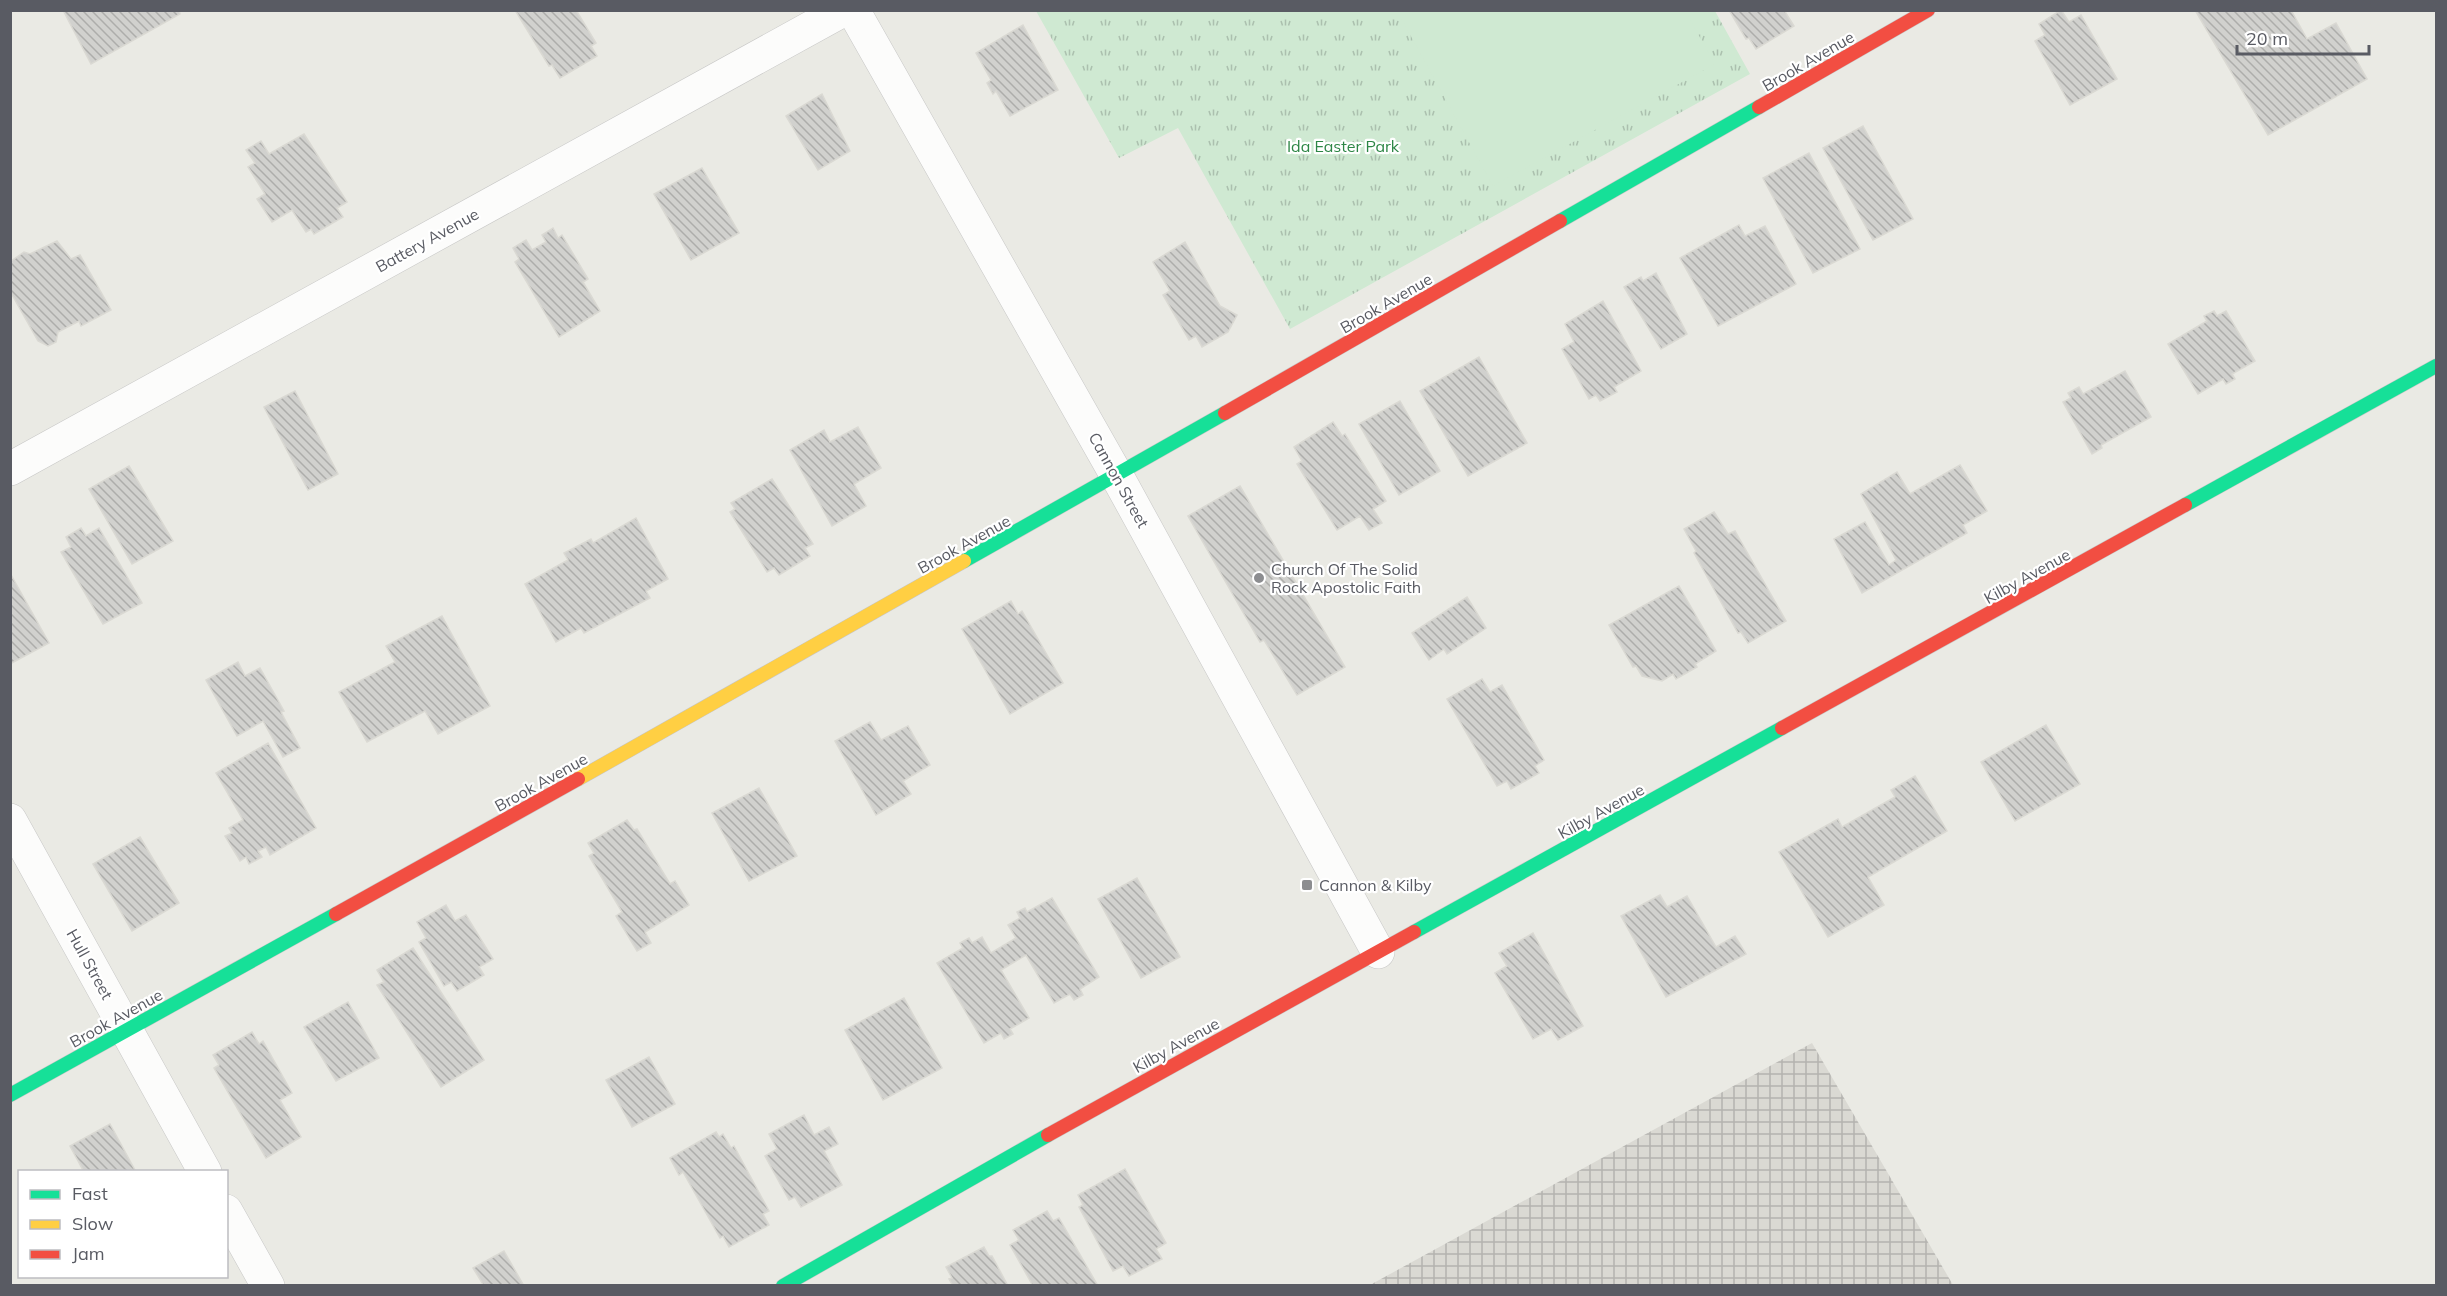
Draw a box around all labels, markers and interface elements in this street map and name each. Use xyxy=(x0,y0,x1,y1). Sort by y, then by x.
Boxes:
scale bar xyxy=(2237,18,2369,56)
street label: Brook Avenue xyxy=(1758,27,1858,95)
text: 20 m xyxy=(2246,27,2288,50)
park label: Ida Easter Park xyxy=(1287,136,1400,156)
street label: Battery Avenue xyxy=(372,203,482,277)
street label: Brook Avenue xyxy=(1336,269,1436,337)
street label: Cannon Street xyxy=(1085,429,1154,532)
street label: Brook Avenue xyxy=(914,510,1014,578)
street label: Kilby Avenue xyxy=(1980,544,2074,608)
place label: Church Of The Solid Rock Apostolic Faith xyxy=(1271,559,1421,597)
marker: Church Of The Solid Rock Apostolic Faith xyxy=(1252,571,1266,585)
street label: Brook Avenue xyxy=(491,748,591,816)
street label: Kilby Avenue xyxy=(1554,779,1648,843)
place label: Cannon & Kilby xyxy=(1319,875,1432,895)
marker: Cannon & Kilby xyxy=(1300,878,1314,892)
street label: Hull Street xyxy=(62,925,118,1003)
street label: Brook Avenue xyxy=(66,984,166,1052)
street label: Kilby Avenue xyxy=(1129,1013,1223,1077)
legend xyxy=(18,1170,228,1278)
text: Fast xyxy=(72,1182,108,1205)
text: Slow xyxy=(72,1212,114,1235)
text: Jam xyxy=(72,1242,105,1265)

